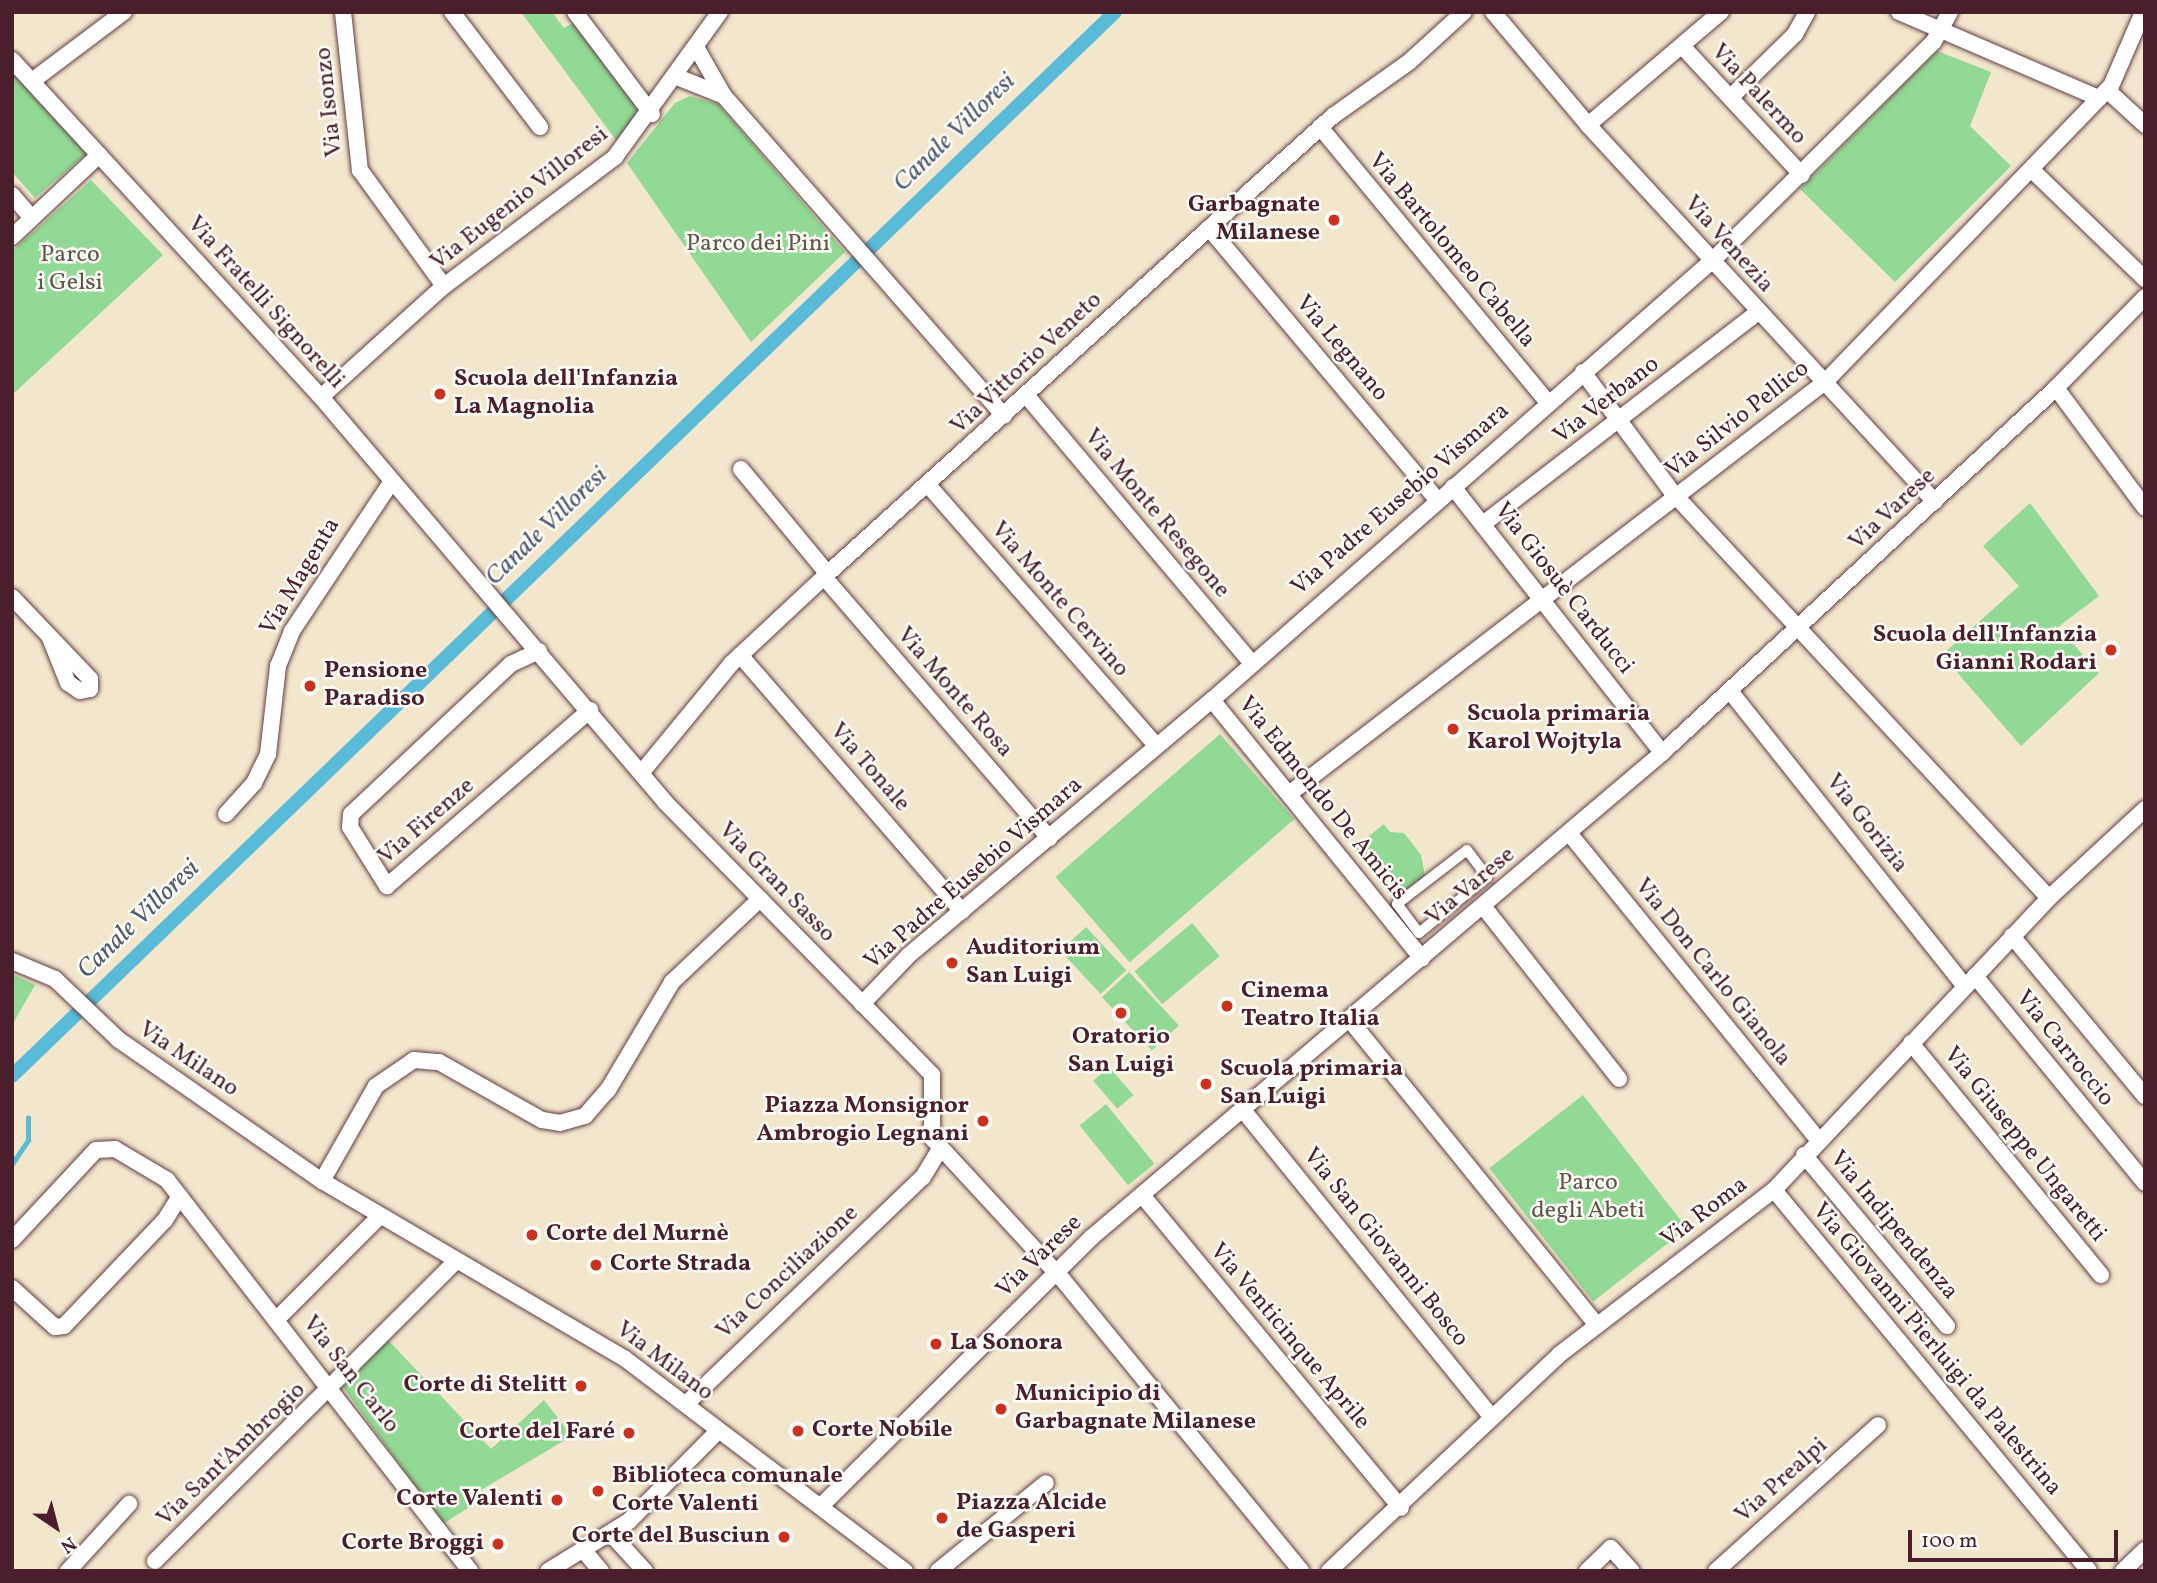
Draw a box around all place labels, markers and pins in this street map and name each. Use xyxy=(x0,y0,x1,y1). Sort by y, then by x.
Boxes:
place label: Garbagnate Milanese xyxy=(1188,192,1320,248)
marker: Garbagnate Milanese xyxy=(1326,212,1342,228)
place label: Scuola dell'Infanzia La Magnolia xyxy=(454,366,678,422)
marker: Scuola dell'Infanzia La Magnolia xyxy=(432,386,448,402)
place label: Scuola dell'Infanzia Gianni Rodari xyxy=(1873,622,2097,678)
marker: Scuola dell'Infanzia Gianni Rodari xyxy=(2103,642,2119,658)
place label: Pensione Paradiso xyxy=(324,658,427,714)
marker: Pensione Paradiso xyxy=(302,678,318,694)
place label: Scuola primaria Karol Wojtyla xyxy=(1467,701,1650,757)
marker: Scuola primaria Karol Wojtyla xyxy=(1445,721,1461,737)
place label: Auditorium San Luigi xyxy=(966,935,1100,991)
marker: Auditorium San Luigi xyxy=(944,955,960,971)
place label: Cinema Teatro Italia xyxy=(1241,978,1380,1034)
marker: Cinema Teatro Italia xyxy=(1219,998,1235,1014)
marker: Oratorio San Luigi xyxy=(1113,1005,1129,1021)
place label: Oratorio San Luigi xyxy=(1068,1024,1174,1080)
place label: Scuola primaria San Luigi xyxy=(1220,1056,1403,1112)
marker: Scuola primaria San Luigi xyxy=(1198,1076,1214,1092)
place label: Piazza Monsignor Ambrogio Legnani xyxy=(757,1093,969,1149)
marker: Piazza Monsignor Ambrogio Legnani xyxy=(975,1113,991,1129)
place label: Corte del Murnè xyxy=(546,1221,729,1249)
marker: Corte del Murnè xyxy=(524,1227,540,1243)
place label: Corte Strada xyxy=(610,1251,751,1279)
marker: Corte Strada xyxy=(588,1257,604,1273)
place label: La Sonora xyxy=(950,1330,1063,1358)
marker: La Sonora xyxy=(928,1336,944,1352)
place label: Corte di Stelitt xyxy=(404,1372,567,1400)
marker: Corte di Stelitt xyxy=(573,1378,589,1394)
place label: Municipio di Garbagnate Milanese xyxy=(1015,1381,1256,1437)
marker: Municipio di Garbagnate Milanese xyxy=(993,1401,1009,1417)
place label: Corte Nobile xyxy=(812,1417,953,1445)
place label: Corte del Faré xyxy=(459,1419,615,1447)
marker: Corte Nobile xyxy=(790,1423,806,1439)
marker: Corte del Faré xyxy=(621,1425,637,1441)
place label: Biblioteca comunale Corte Valenti xyxy=(612,1463,843,1519)
marker: Biblioteca comunale Corte Valenti xyxy=(590,1483,606,1499)
place label: Corte Valenti xyxy=(395,1486,543,1514)
place label: Piazza Alcide de Gasperi xyxy=(956,1490,1107,1546)
marker: Corte Valenti xyxy=(549,1492,565,1508)
marker: Piazza Alcide de Gasperi xyxy=(934,1510,950,1526)
place label: Corte del Busciun xyxy=(572,1523,770,1551)
marker: Corte del Busciun xyxy=(776,1529,792,1545)
place label: Corte Broggi xyxy=(342,1530,484,1558)
marker: Corte Broggi xyxy=(490,1536,506,1552)

